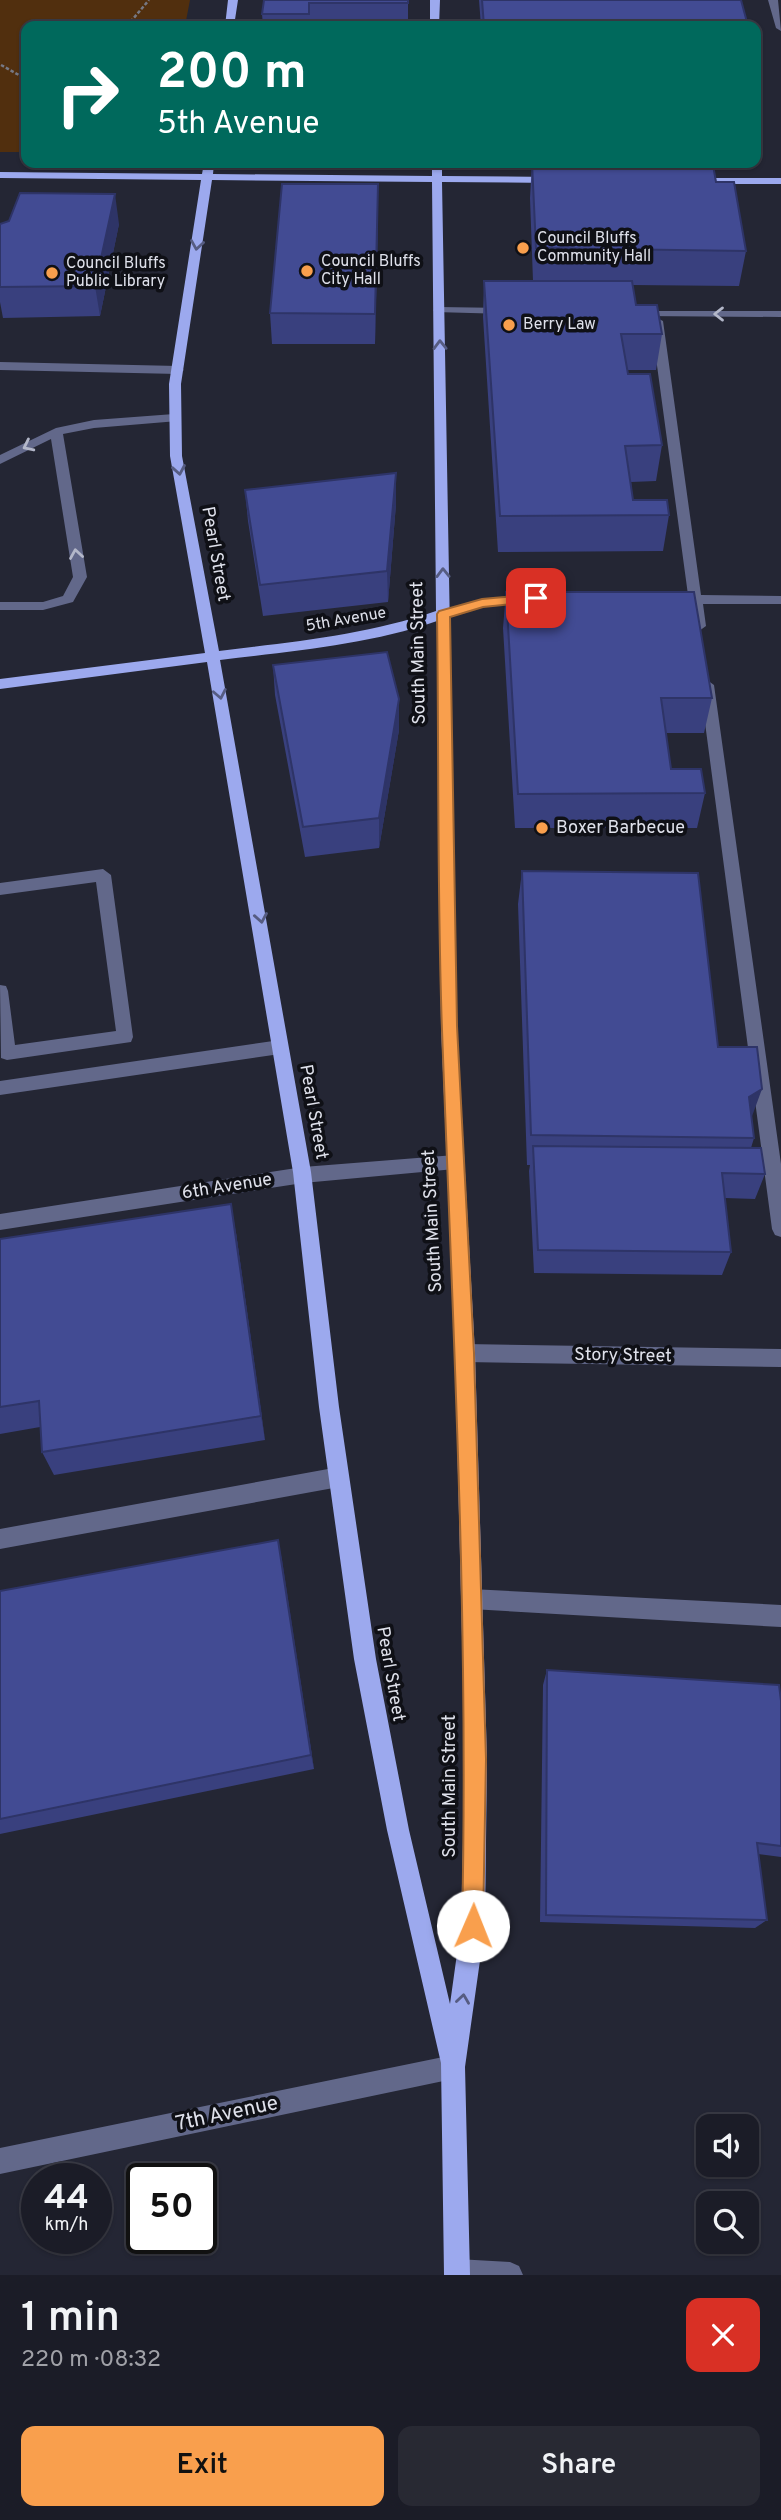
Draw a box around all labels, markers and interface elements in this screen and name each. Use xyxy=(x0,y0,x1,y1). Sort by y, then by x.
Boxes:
text: 200 m xyxy=(157,44,307,106)
icon: right xyxy=(42,49,133,140)
text: 5th Avenue xyxy=(157,105,320,145)
place label: Council Bluffs Community Hall xyxy=(537,229,651,267)
one-way arrow xyxy=(190,239,205,251)
marker: Council Bluffs Community Hall xyxy=(515,240,531,256)
place label: Council Bluffs City Hall xyxy=(321,252,421,290)
place label: Council Bluffs Public Library xyxy=(66,254,166,292)
marker: Council Bluffs City Hall xyxy=(299,263,315,279)
marker: Council Bluffs Public Library xyxy=(44,265,60,281)
one-way arrow xyxy=(713,306,723,322)
place label: Berry Law xyxy=(523,315,596,335)
marker: Berry Law xyxy=(501,317,517,333)
one-way arrow xyxy=(432,340,447,351)
one-way arrow xyxy=(23,438,35,452)
one-way arrow xyxy=(170,464,185,476)
street label: Pearl Street xyxy=(195,505,235,603)
one-way arrow xyxy=(69,548,84,560)
one-way arrow xyxy=(435,567,451,577)
pin xyxy=(506,568,566,628)
icon: arrive xyxy=(517,579,555,617)
street label: South Main Street xyxy=(406,581,432,725)
street label: 5th Avenue xyxy=(304,603,388,637)
one-way arrow xyxy=(211,688,226,700)
place label: Boxer Barbecue xyxy=(556,817,685,840)
marker: Boxer Barbecue xyxy=(534,820,550,836)
one-way arrow xyxy=(253,912,268,924)
street label: Pearl Street xyxy=(293,1063,333,1161)
street label: South Main Street xyxy=(418,1149,448,1293)
street label: 6th Avenue xyxy=(180,1169,274,1205)
street label: Story Street xyxy=(574,1344,672,1368)
street label: Pearl Street xyxy=(370,1625,410,1723)
street label: South Main Street xyxy=(439,1714,462,1858)
position arrow xyxy=(436,1889,510,1963)
one-way arrow xyxy=(455,1994,470,2005)
street label: 7th Avenue xyxy=(173,2090,281,2138)
map controls xyxy=(696,2114,759,2254)
button: sound xyxy=(696,2114,759,2177)
speed limit sign: 50 xyxy=(126,2163,217,2254)
text: 44 xyxy=(44,2177,89,2221)
button: search xyxy=(696,2191,759,2254)
text: km/h xyxy=(45,2214,88,2237)
text: 1 min xyxy=(21,2293,120,2346)
button: close xyxy=(686,2298,760,2372)
text: 220 m · 08:32 xyxy=(21,2346,161,2375)
button: Exit xyxy=(21,2426,384,2506)
button: Share xyxy=(398,2426,760,2506)

